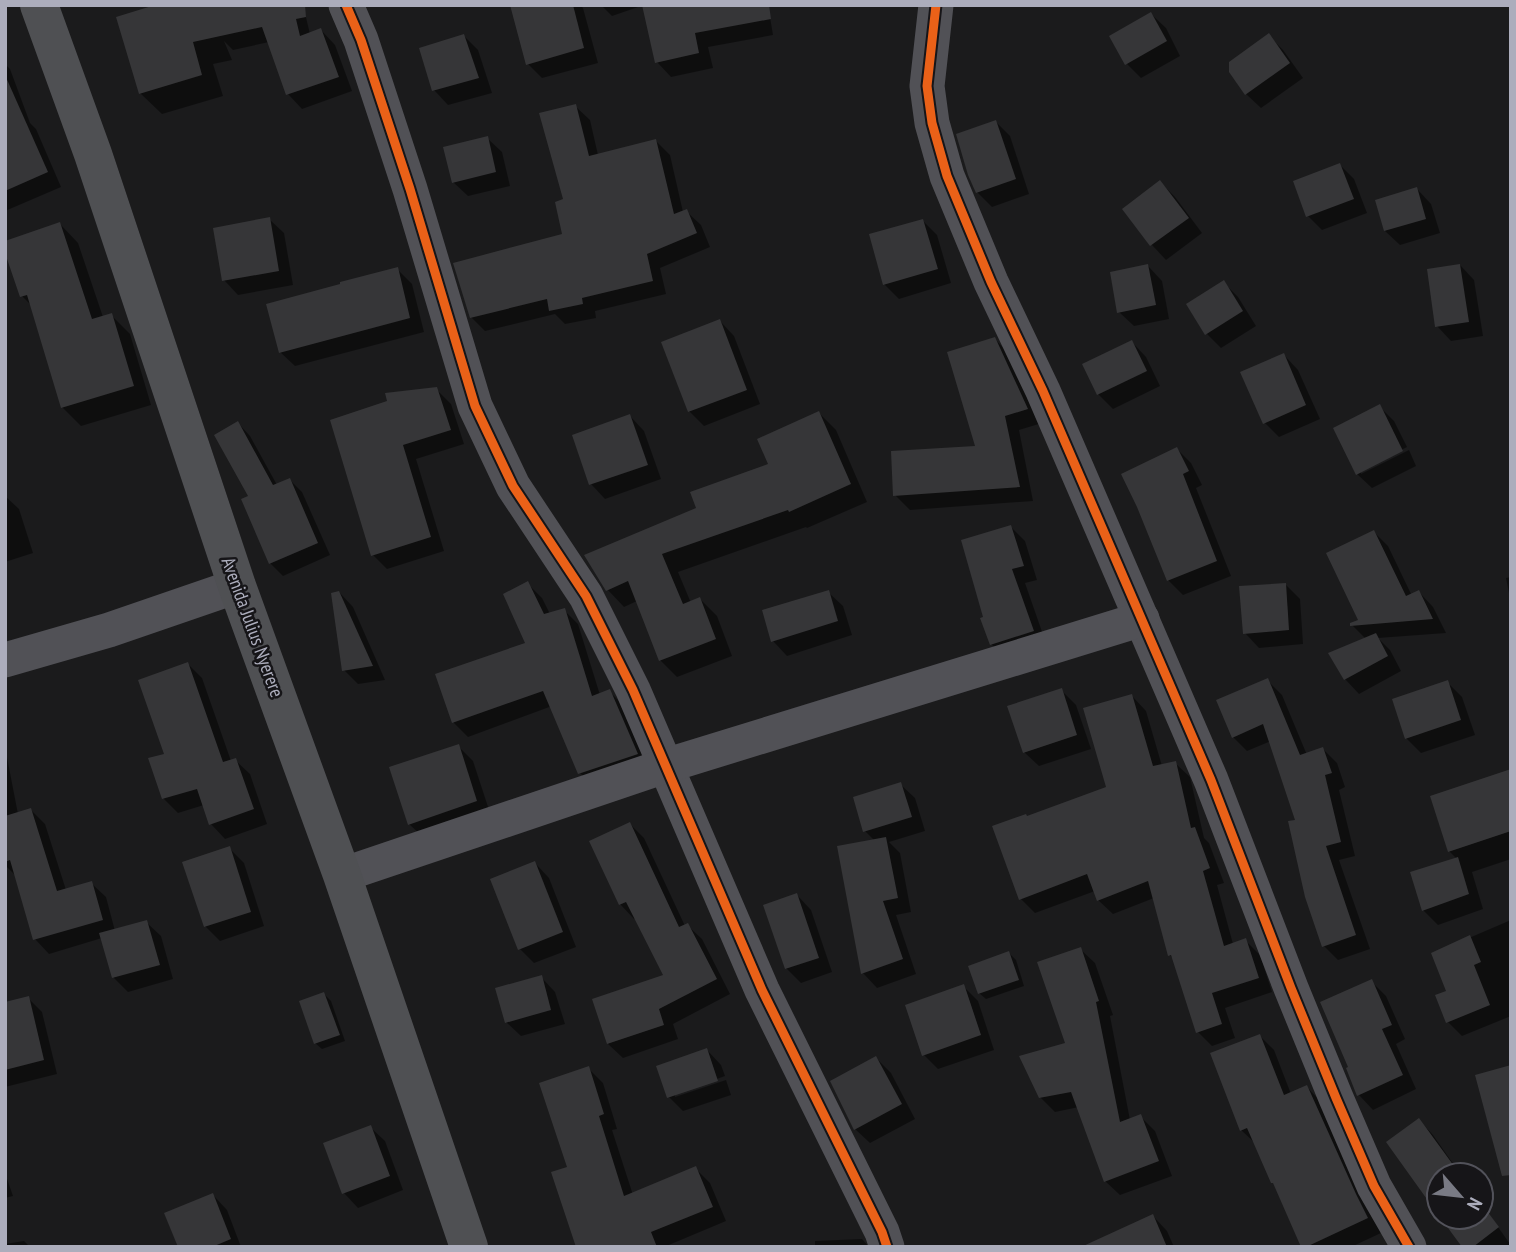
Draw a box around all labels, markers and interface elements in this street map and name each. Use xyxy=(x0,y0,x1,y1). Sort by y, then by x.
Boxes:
street label: Avenida Julius Nyerere xyxy=(217,554,290,700)
north arrow xyxy=(1425,1161,1495,1231)
text: N xyxy=(1462,1194,1488,1214)

